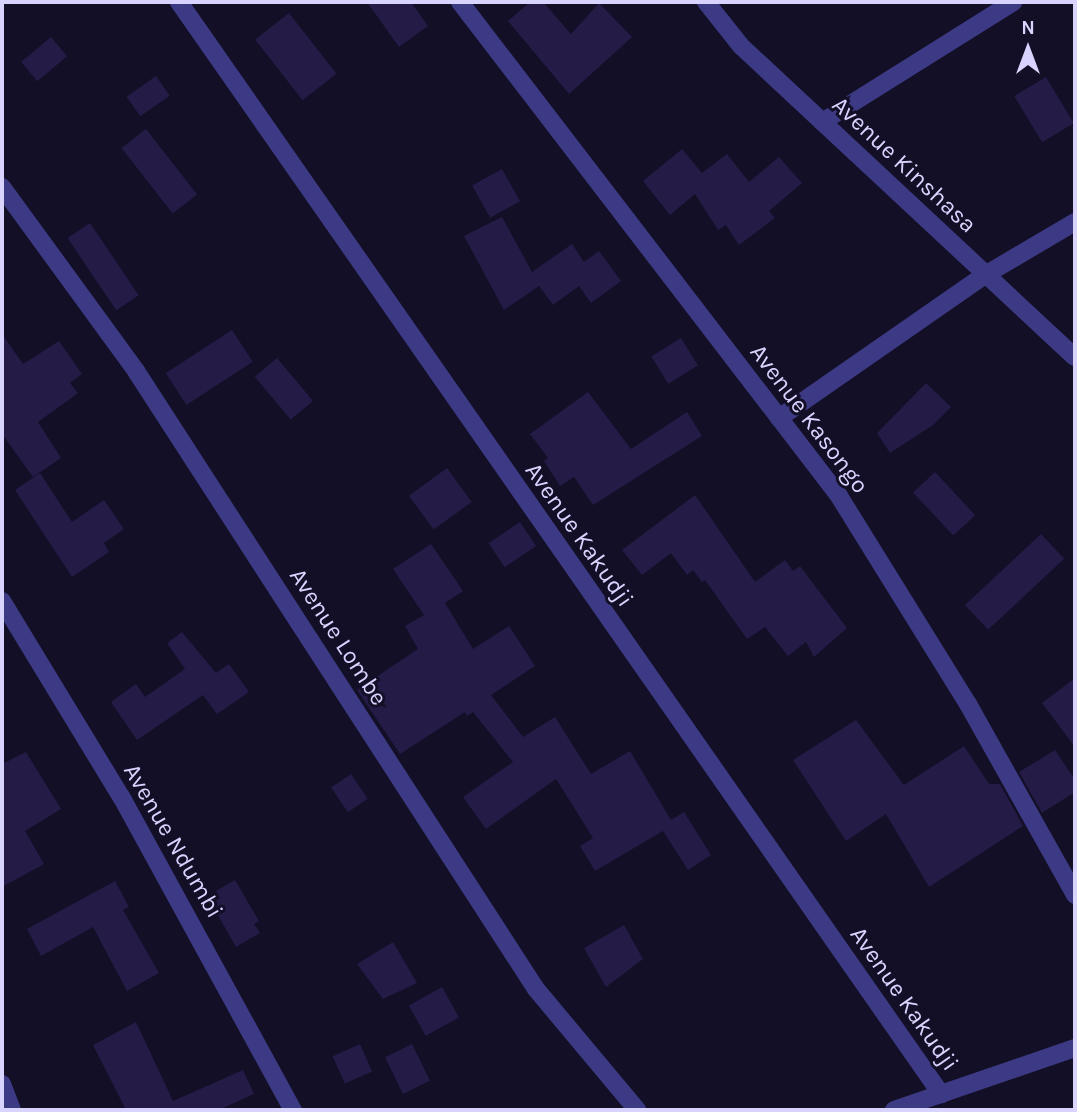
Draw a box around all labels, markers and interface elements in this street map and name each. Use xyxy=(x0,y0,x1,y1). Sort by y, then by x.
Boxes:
north arrow xyxy=(993,14,1063,84)
text: N xyxy=(1021,17,1035,39)
street label: Avenue Kinshasa xyxy=(826,91,982,239)
street label: Avenue Kasongo xyxy=(744,339,874,499)
street label: Avenue Kakudji xyxy=(519,457,639,613)
street label: Avenue Lombe xyxy=(283,563,393,711)
street label: Avenue Ndumbi xyxy=(117,759,229,923)
street label: Avenue Kakudji xyxy=(844,921,964,1077)

